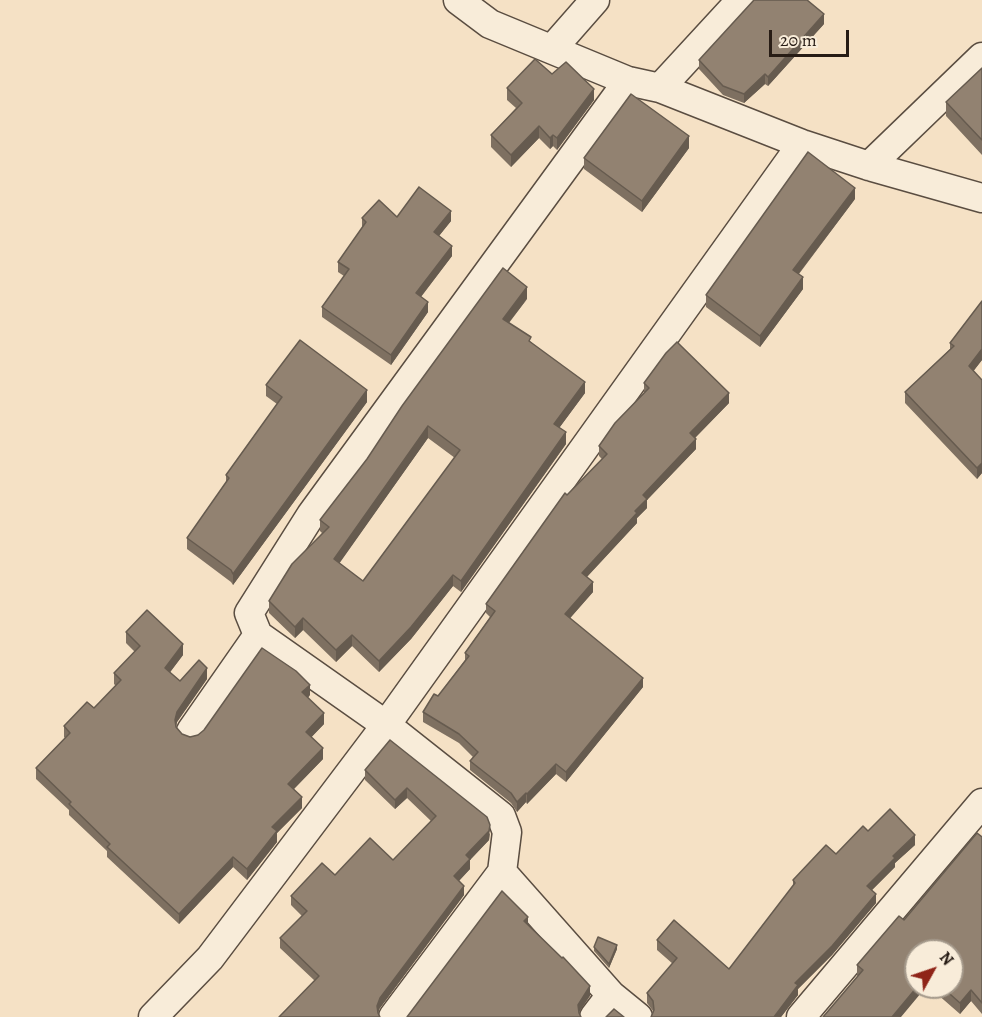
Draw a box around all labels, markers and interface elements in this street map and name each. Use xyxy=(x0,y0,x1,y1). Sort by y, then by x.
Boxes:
scale bar xyxy=(772,18,852,56)
text: 20 m xyxy=(780,28,817,52)
north arrow xyxy=(904,939,964,999)
text: N xyxy=(934,947,958,970)

